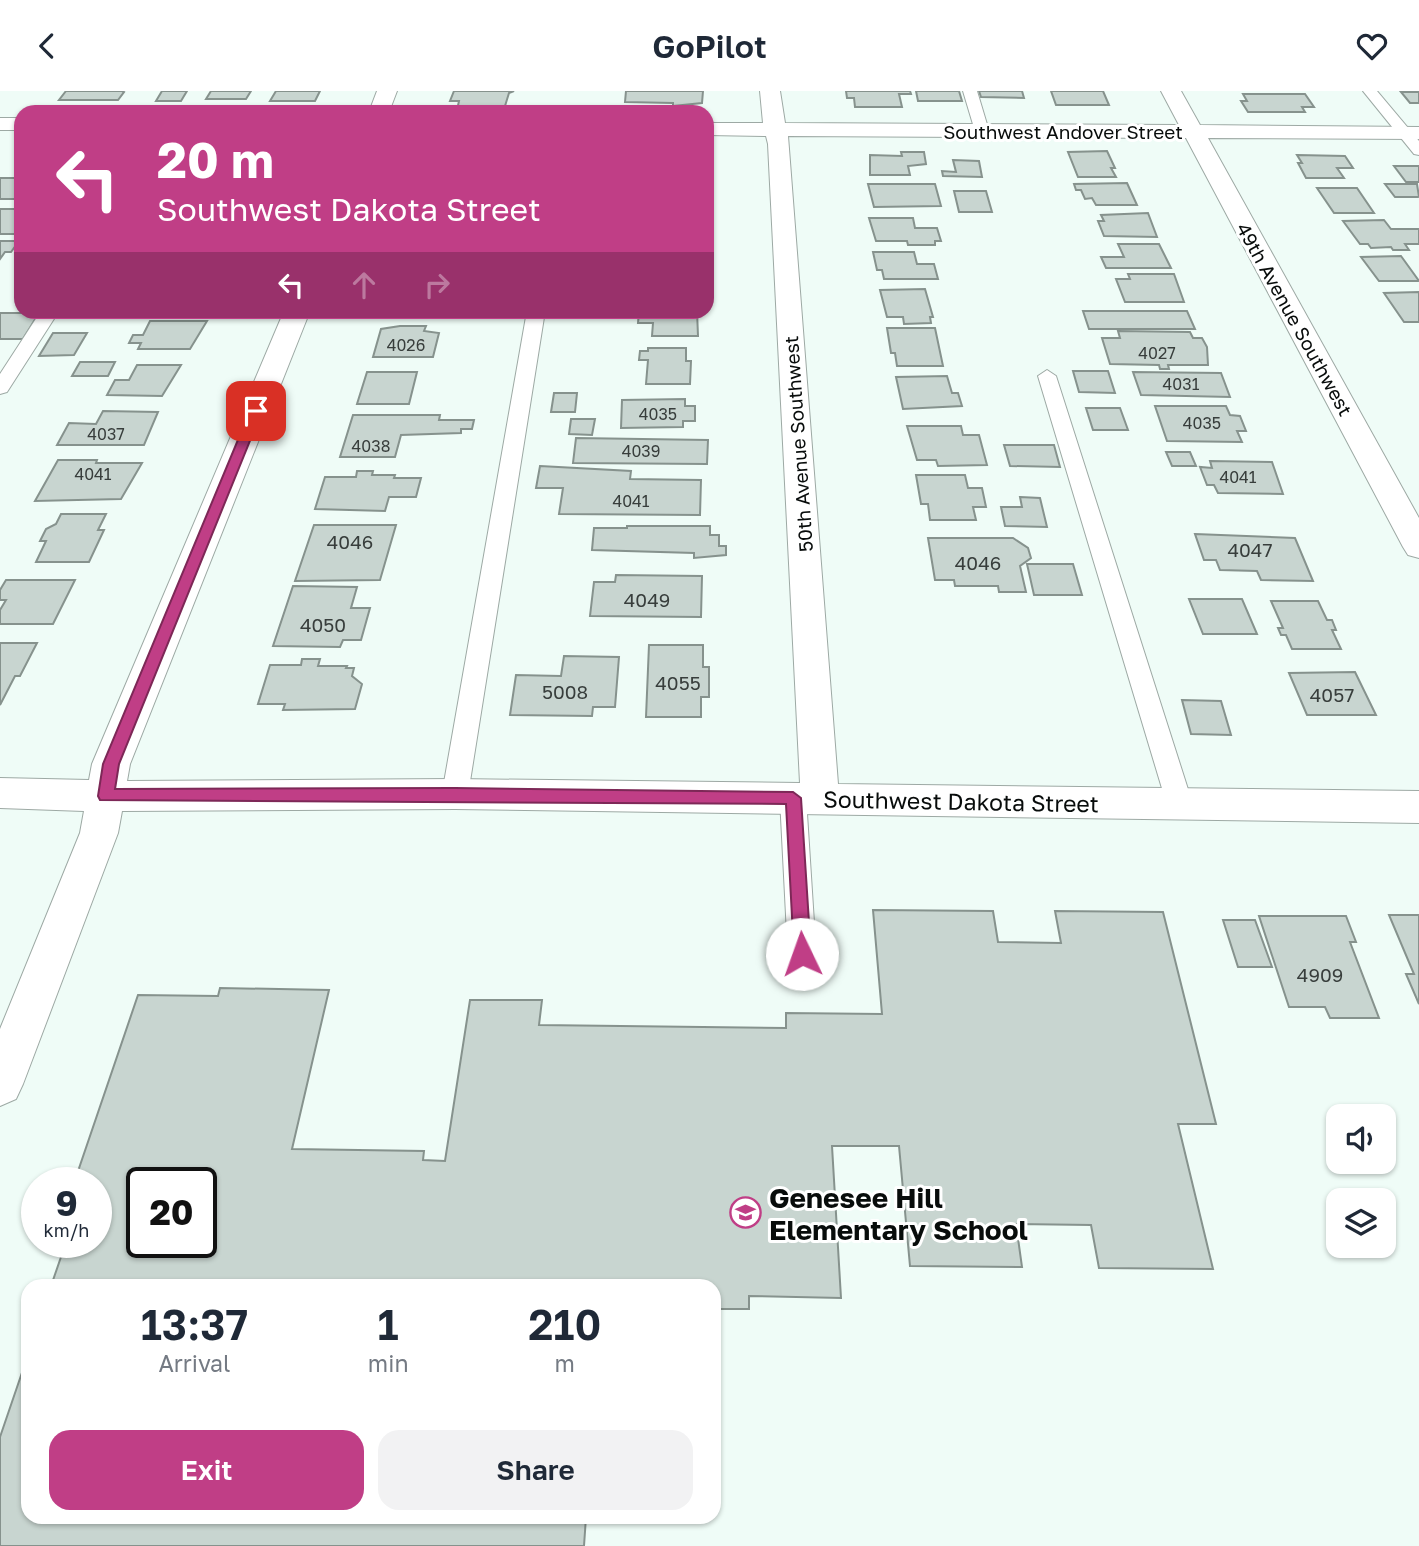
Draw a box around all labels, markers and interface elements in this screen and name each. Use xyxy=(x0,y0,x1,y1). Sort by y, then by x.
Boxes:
icon: back xyxy=(28,27,66,65)
text: GoPilot xyxy=(652,27,767,65)
icon: heart xyxy=(1353,27,1391,65)
street label: Southwest Andover Street xyxy=(943,120,1183,143)
text: 20 m xyxy=(157,130,274,189)
icon: left xyxy=(42,133,133,224)
text: Southwest Dakota Street xyxy=(157,190,541,228)
street label: 49th Avenue Southwest xyxy=(1232,219,1358,419)
icon: left xyxy=(272,266,310,304)
icon: ahead xyxy=(345,266,383,304)
icon: right xyxy=(418,266,456,304)
house number: 4026 xyxy=(387,335,425,355)
street label: 50th Avenue Southwest xyxy=(779,335,817,553)
house number: 4027 xyxy=(1138,343,1176,363)
house number: 4031 xyxy=(1163,374,1200,394)
pin xyxy=(226,381,286,441)
icon: arrive xyxy=(237,392,275,430)
house number: 4035 xyxy=(639,404,677,424)
house number: 4035 xyxy=(1183,413,1221,433)
house number: 4037 xyxy=(87,424,125,444)
house number: 4038 xyxy=(352,436,390,456)
house number: 4039 xyxy=(622,441,660,461)
house number: 4041 xyxy=(74,464,112,484)
house number: 4041 xyxy=(1219,467,1257,487)
house number: 4041 xyxy=(612,491,650,511)
house number: 4046 xyxy=(327,530,373,553)
house number: 4047 xyxy=(1227,538,1273,561)
house number: 4046 xyxy=(955,551,1001,574)
house number: 4049 xyxy=(624,588,670,611)
house number: 4050 xyxy=(300,613,346,636)
house number: 4055 xyxy=(655,671,701,694)
house number: 5008 xyxy=(542,680,588,703)
house number: 4057 xyxy=(1310,683,1354,706)
street label: Southwest Dakota Street xyxy=(823,785,1099,817)
position arrow xyxy=(765,917,839,991)
house number: 4909 xyxy=(1297,963,1343,986)
map controls xyxy=(1326,1104,1396,1258)
button: sound xyxy=(1326,1104,1396,1174)
speed limit sign: 20 xyxy=(126,1167,217,1258)
place label: Genesee Hill Elementary School xyxy=(769,1181,1028,1246)
text: 9 xyxy=(55,1182,78,1224)
button: layers xyxy=(1326,1188,1396,1258)
school or university icon: Genesee Hill Elementary School xyxy=(729,1196,763,1230)
text: km/h xyxy=(44,1219,89,1241)
text: 13:37 xyxy=(141,1299,248,1349)
text: 1 xyxy=(378,1299,399,1349)
text: 210 xyxy=(528,1299,601,1349)
text: Arrival xyxy=(158,1349,230,1377)
text: min xyxy=(368,1349,409,1377)
text: m xyxy=(555,1349,575,1377)
button: Exit xyxy=(49,1430,364,1510)
button: Share xyxy=(378,1430,693,1510)

